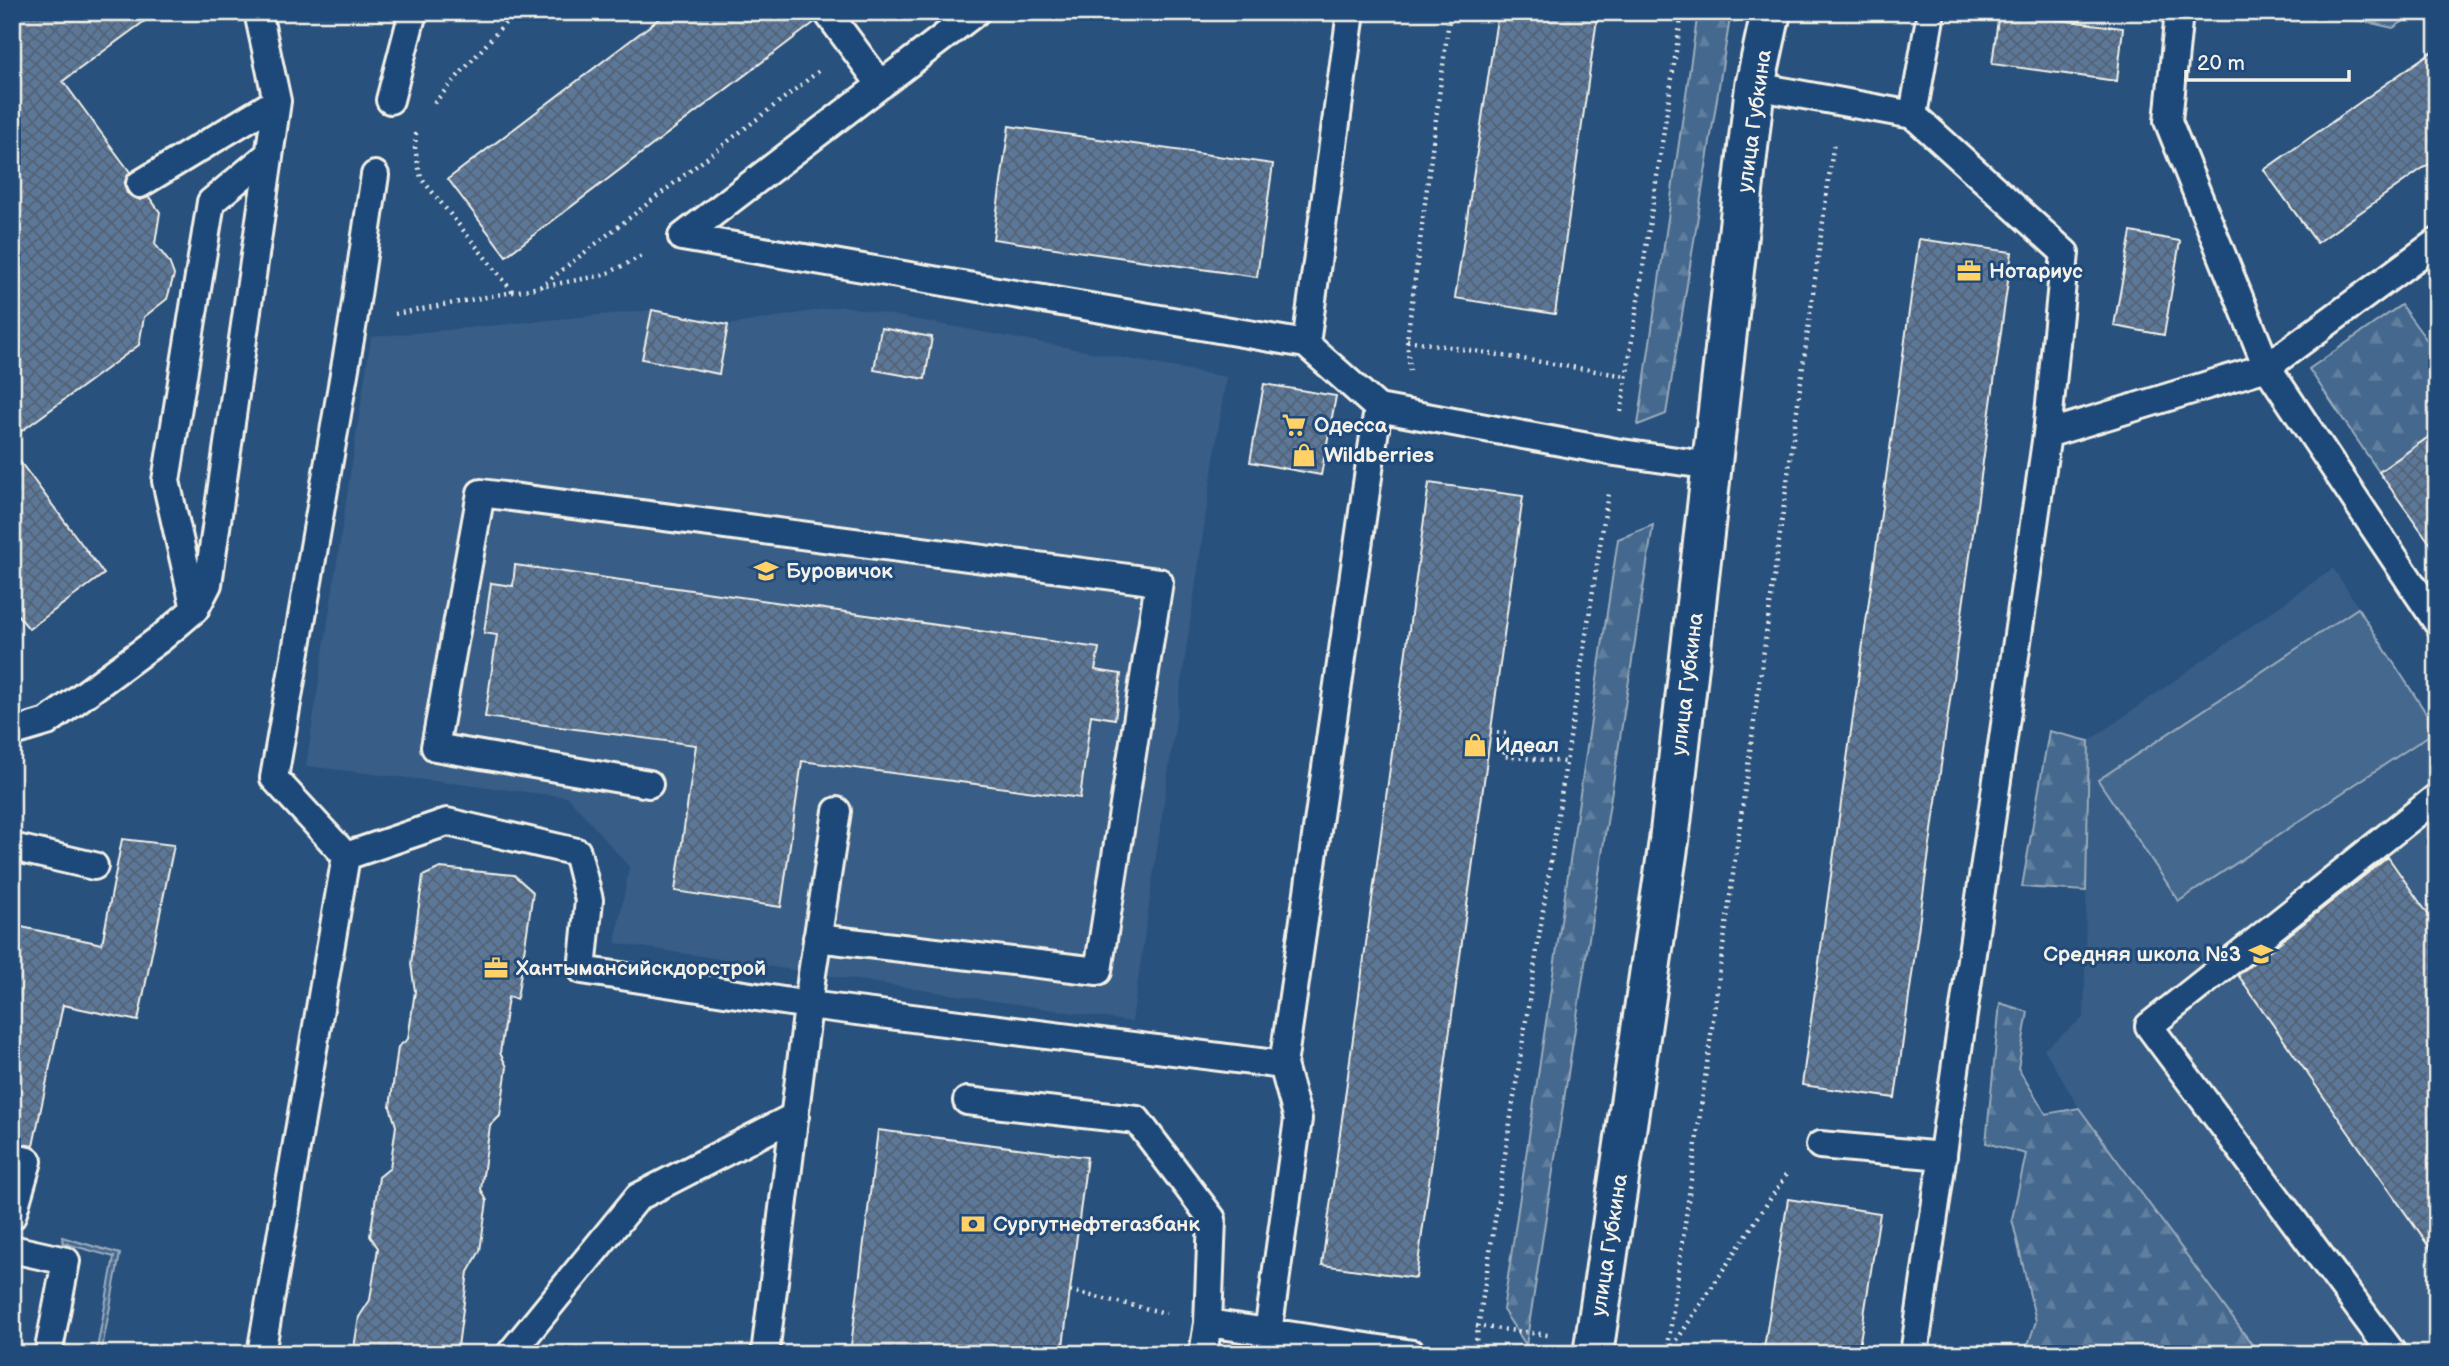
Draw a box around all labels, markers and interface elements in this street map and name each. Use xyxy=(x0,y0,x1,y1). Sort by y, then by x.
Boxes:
scale bar xyxy=(2186,38,2349,82)
street label: улица Губкина xyxy=(1732,48,1777,194)
text: 20 m xyxy=(2197,51,2245,76)
office icon: Нотариус xyxy=(1955,257,1983,285)
place label: Нотариус xyxy=(1989,259,2083,284)
supermarket icon: Одесса xyxy=(1280,411,1308,439)
place label: Одесса xyxy=(1314,413,1388,438)
shop icon: Wildberries xyxy=(1290,441,1318,469)
place label: Wildberries xyxy=(1324,443,1434,468)
school or university icon: Буровичок xyxy=(752,557,780,585)
place label: Буровичок xyxy=(786,559,893,584)
street label: улица Губкина xyxy=(1666,611,1709,757)
shop icon: Идеал xyxy=(1461,731,1489,759)
place label: Идеал xyxy=(1495,733,1559,758)
school or university icon: Средняя школа №3 xyxy=(2247,940,2275,968)
place label: Средняя школа №3 xyxy=(2043,942,2241,967)
office icon: Хантымансийскдорстрой xyxy=(482,954,510,982)
place label: Хантымансийскдорстрой xyxy=(515,956,766,981)
street label: улица Губкина xyxy=(1586,1172,1633,1318)
bank icon: Сургутнефтегазбанк xyxy=(959,1210,987,1238)
place label: Сургутнефтегазбанк xyxy=(993,1212,1200,1237)

